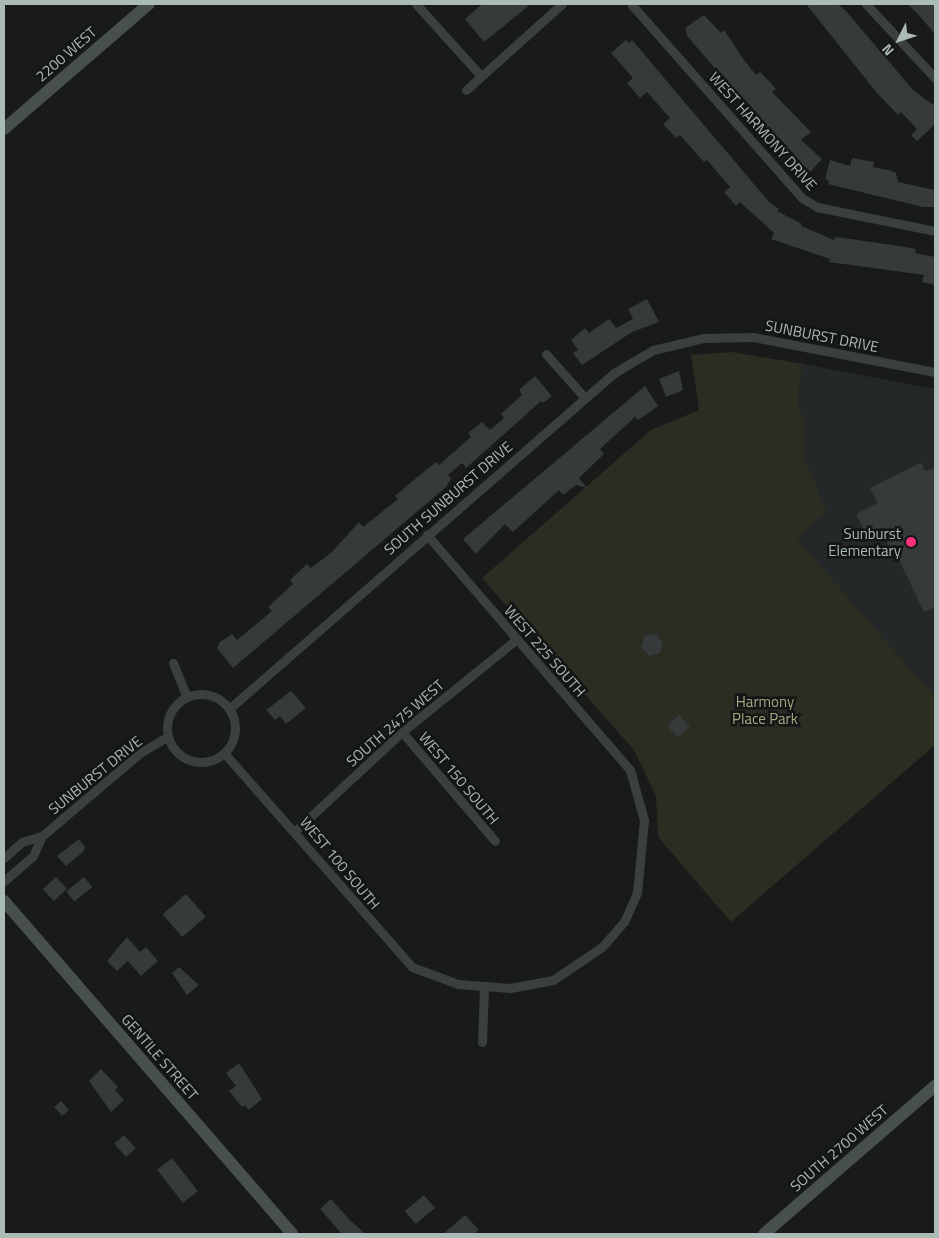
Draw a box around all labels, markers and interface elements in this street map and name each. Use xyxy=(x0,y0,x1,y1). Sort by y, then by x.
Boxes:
north arrow xyxy=(874,15,924,65)
street label: 2200 WEST xyxy=(32,23,100,85)
text: N xyxy=(876,40,898,61)
street label: WEST HARMONY DRIVE xyxy=(705,68,821,194)
street label: SUNBURST DRIVE xyxy=(764,316,880,356)
street label: SOUTH SUNBURST DRIVE xyxy=(380,437,516,559)
place label: Sunburst Elementary xyxy=(828,524,901,559)
marker: Sunburst Elementary xyxy=(905,536,917,548)
street label: WEST 225 SOUTH xyxy=(500,602,590,700)
street label: SOUTH 2475 WEST xyxy=(343,676,447,770)
park label: Harmony Place Park xyxy=(732,692,798,727)
street label: WEST 150 SOUTH xyxy=(415,728,503,828)
street label: SUNBURST DRIVE xyxy=(45,732,145,818)
street label: WEST 100 SOUTH xyxy=(296,813,384,913)
street label: GENTILE STREET xyxy=(118,1010,202,1104)
street label: SOUTH 2700 WEST xyxy=(787,1101,891,1195)

